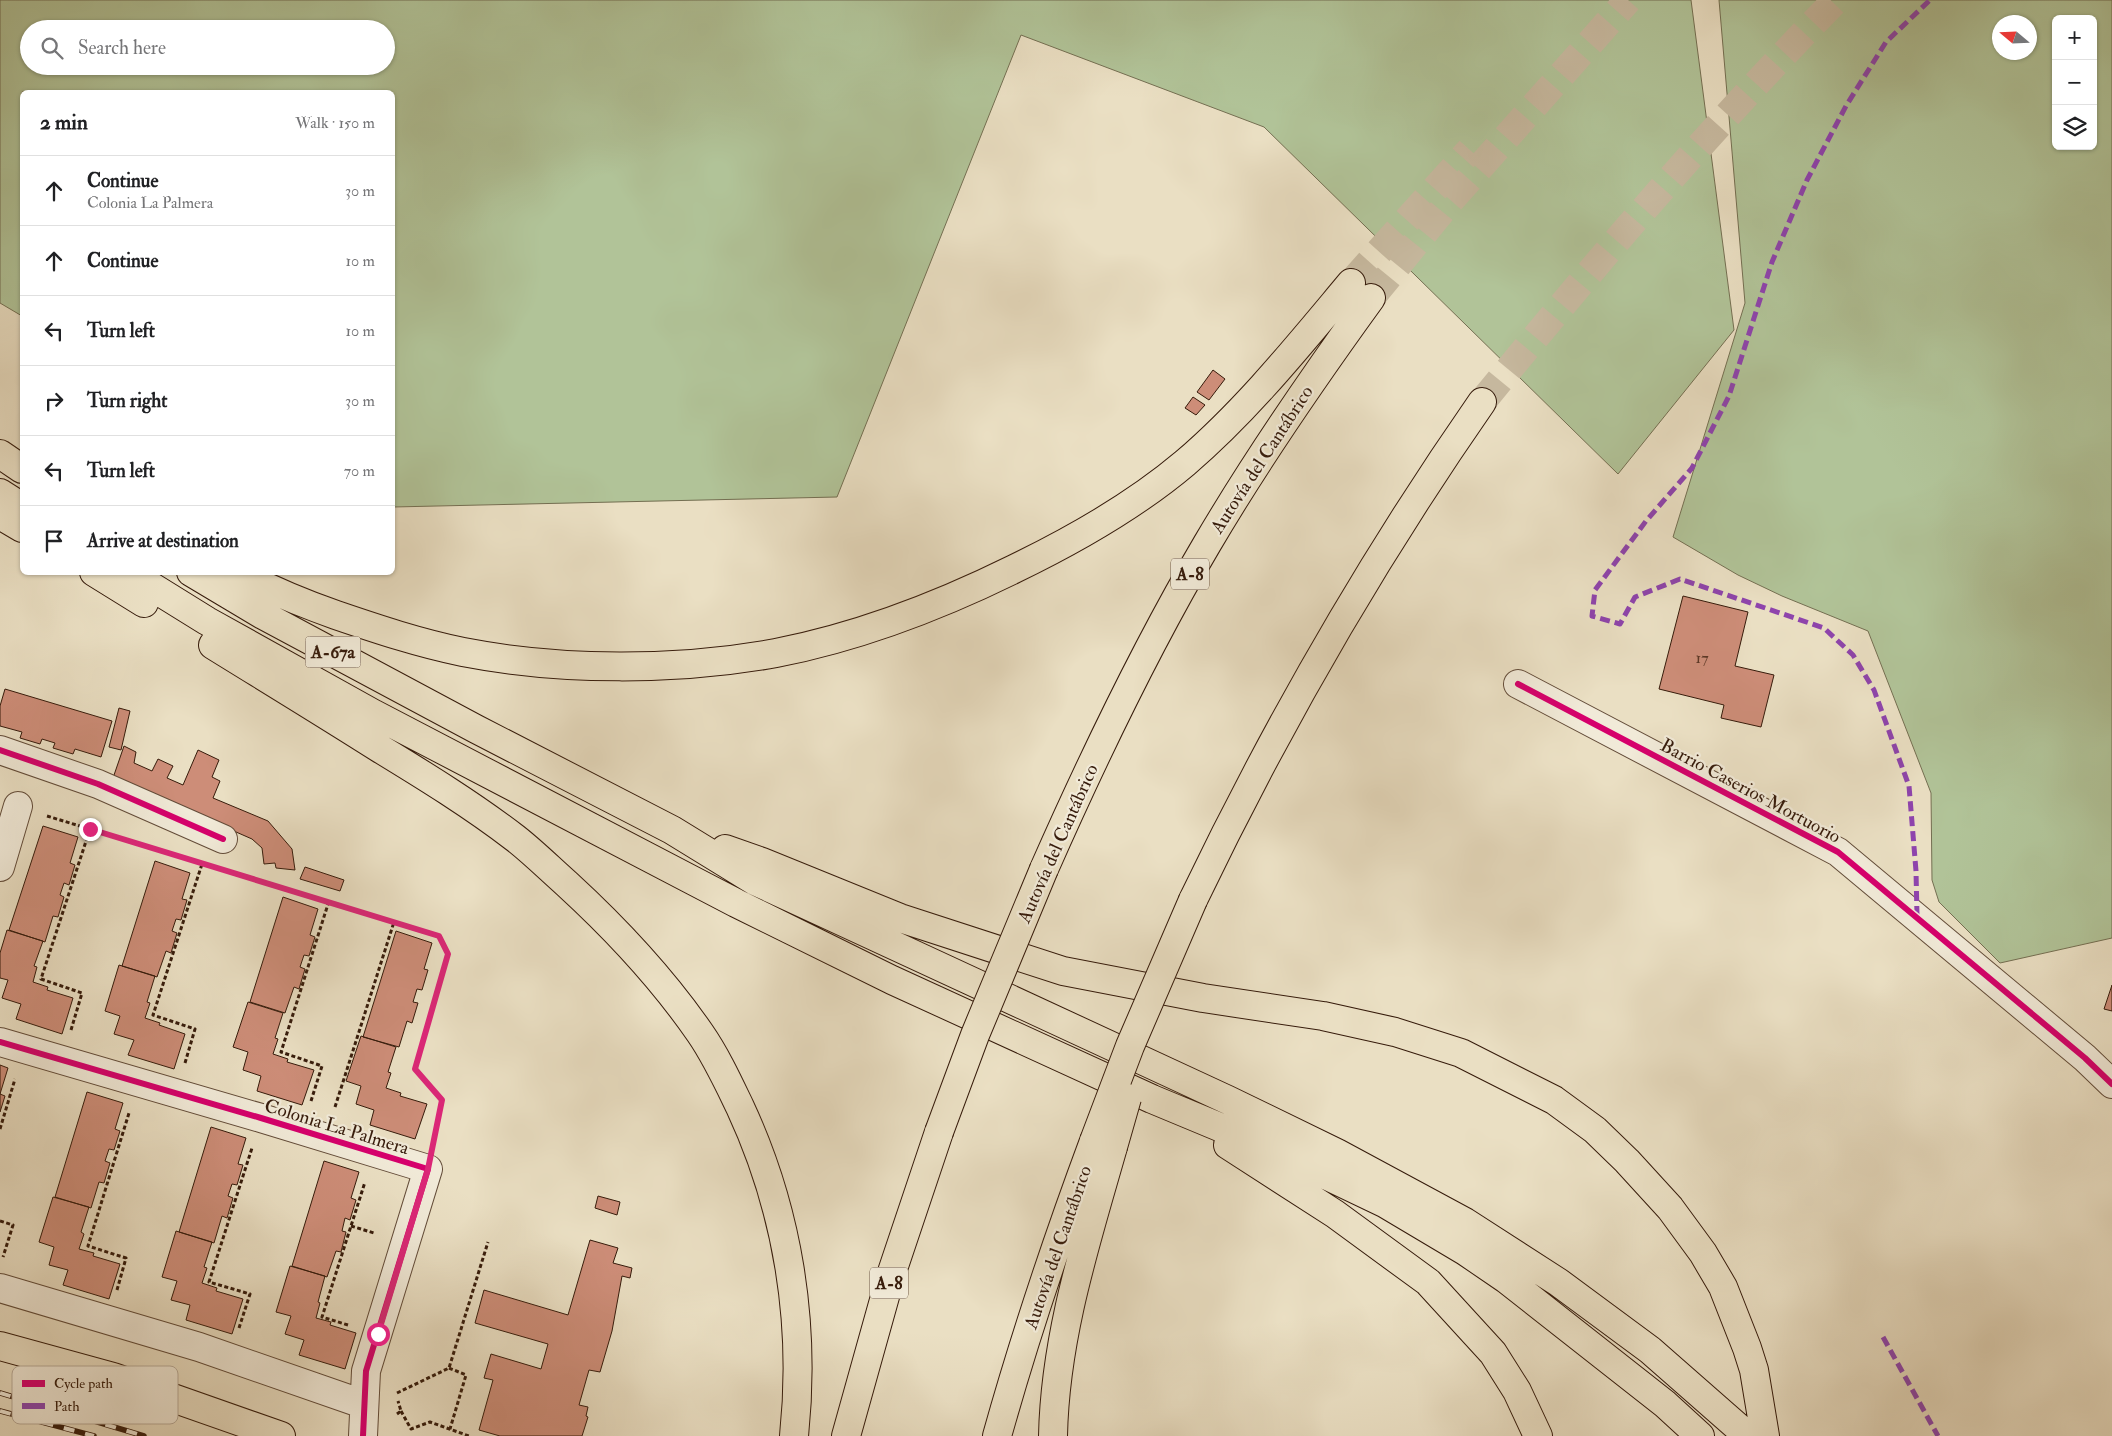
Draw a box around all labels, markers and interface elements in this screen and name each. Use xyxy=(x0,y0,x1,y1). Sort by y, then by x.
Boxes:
north arrow xyxy=(1992,15,2037,60)
map controls xyxy=(2052,15,2097,150)
button: + xyxy=(2052,15,2097,60)
search box xyxy=(20,20,395,75)
icon: search xyxy=(38,34,66,62)
text: Search here xyxy=(78,36,166,60)
button: − xyxy=(2052,60,2097,105)
button: layers xyxy=(2052,105,2097,150)
text: 2 min xyxy=(40,109,88,136)
text: Walk · 150 m xyxy=(295,113,375,133)
text: Continue xyxy=(87,169,158,193)
icon: ahead xyxy=(40,177,68,205)
text: 30 m xyxy=(345,181,375,201)
text: Colonia La Palmera xyxy=(87,193,213,213)
icon: ahead xyxy=(40,247,68,275)
text: Continue xyxy=(87,249,158,273)
text: 10 m xyxy=(345,251,375,271)
icon: left xyxy=(40,317,68,345)
text: Turn left xyxy=(87,319,155,343)
text: 10 m xyxy=(345,321,375,341)
street label: Autovía del Cantábrico xyxy=(1205,381,1319,539)
icon: right xyxy=(40,387,68,415)
text: Turn right xyxy=(87,389,167,413)
text: 30 m xyxy=(345,391,375,411)
icon: left xyxy=(40,457,68,485)
text: Turn left xyxy=(87,459,155,483)
text: 70 m xyxy=(344,461,375,481)
icon: arrive xyxy=(40,527,68,555)
text: Arrive at destination xyxy=(87,529,239,553)
road number: A-8 xyxy=(1171,558,1209,590)
road number: A-67a xyxy=(306,636,360,668)
house number: 17 xyxy=(1695,648,1709,668)
street label: Barrio Caserios Mortuorio xyxy=(1656,733,1845,849)
street label: Autovía del Cantábrico xyxy=(1012,760,1104,928)
route end xyxy=(79,818,102,841)
street label: Colonia La Palmera xyxy=(261,1094,412,1160)
street label: Autovía del Cantábrico xyxy=(1018,1162,1097,1333)
road number: A-8 xyxy=(870,1268,908,1299)
route start xyxy=(367,1323,390,1346)
legend xyxy=(12,1366,178,1424)
text: Cycle path xyxy=(54,1375,114,1393)
text: Path xyxy=(54,1398,80,1415)

